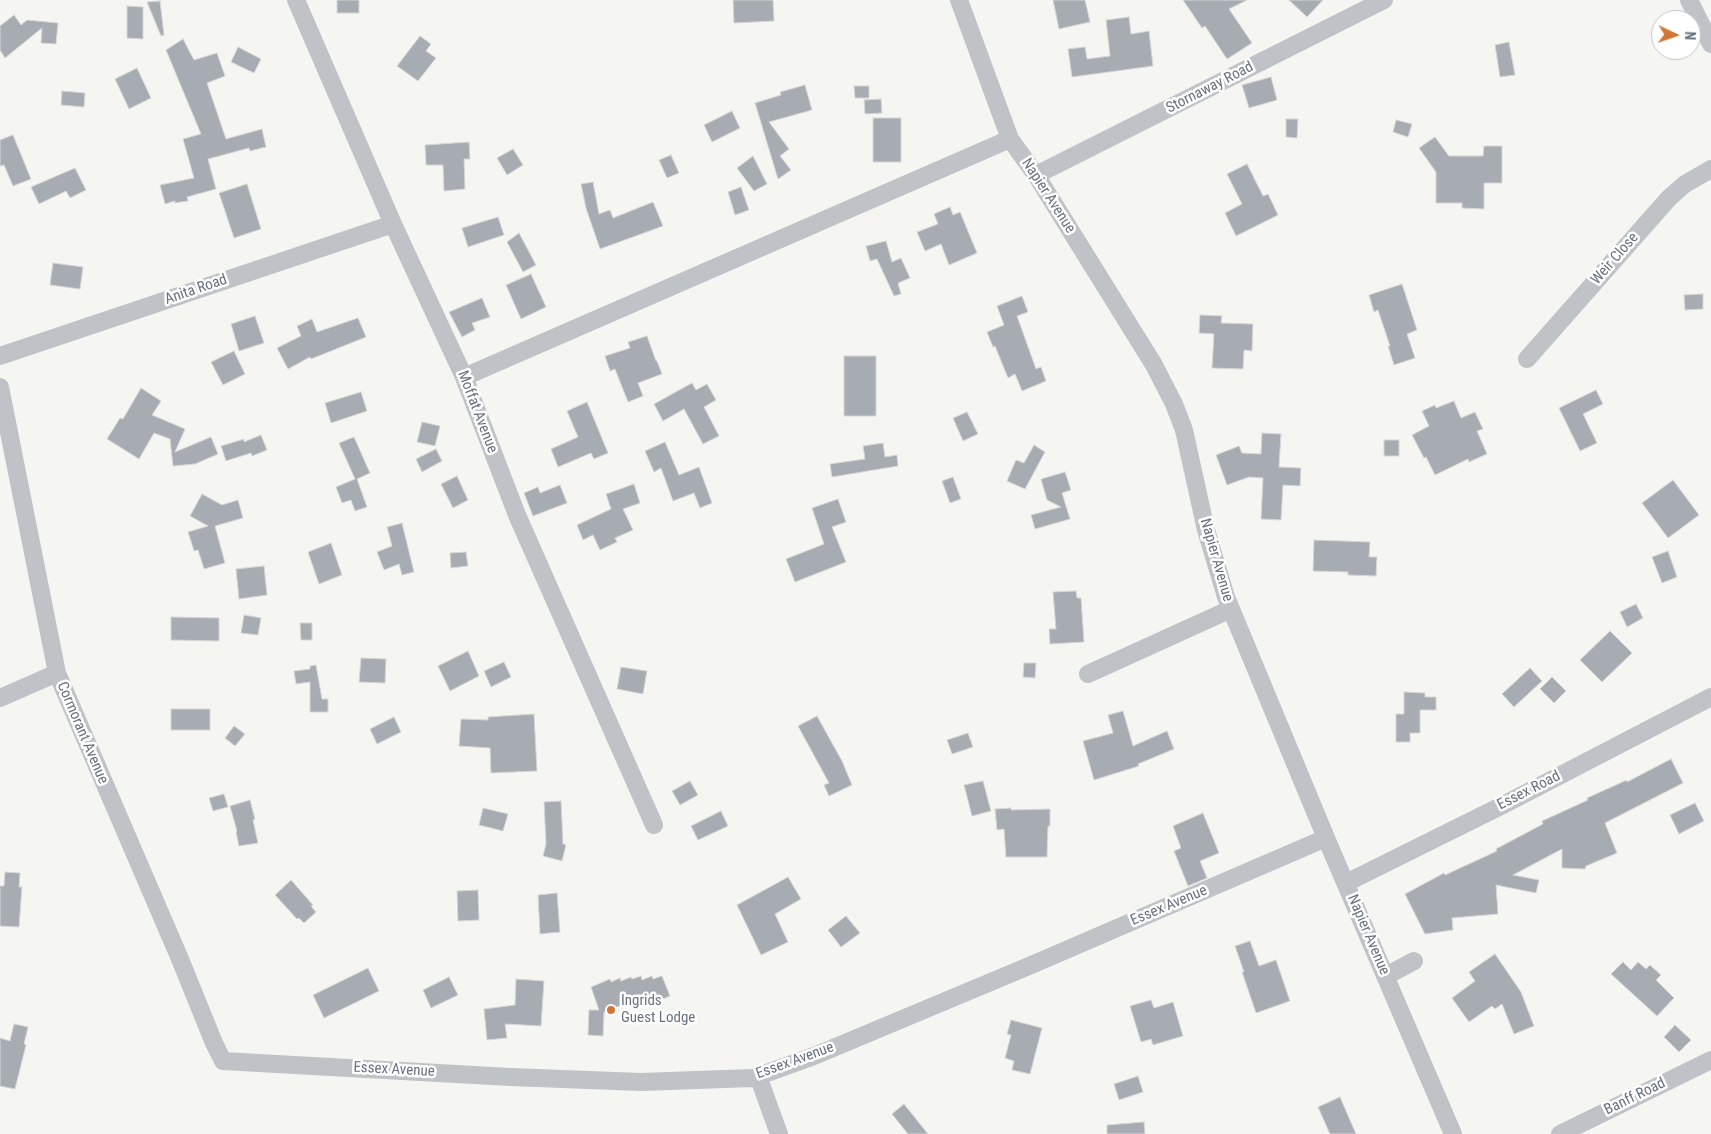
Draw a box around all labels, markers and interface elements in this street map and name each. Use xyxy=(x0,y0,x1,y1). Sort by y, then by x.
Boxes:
north arrow xyxy=(1651,10,1701,60)
text: N xyxy=(1682,31,1698,40)
street label: Stornaway Road xyxy=(1163,58,1257,118)
street label: Napier Avenue xyxy=(1017,155,1079,237)
street label: Weir Close xyxy=(1588,229,1642,289)
street label: Anita Road xyxy=(163,271,229,309)
street label: Moffat Avenue xyxy=(453,368,501,456)
street label: Napier Avenue xyxy=(1196,516,1236,604)
street label: Cormorant Avenue xyxy=(52,679,112,787)
street label: Essex Road xyxy=(1494,767,1564,815)
street label: Essex Avenue xyxy=(1128,882,1210,930)
street label: Napier Avenue xyxy=(1343,892,1393,978)
place label: Ingrids Guest Lodge xyxy=(621,992,695,1027)
marker: Ingrids Guest Lodge xyxy=(605,1004,617,1016)
street label: Essex Avenue xyxy=(754,1039,836,1083)
street label: Essex Avenue xyxy=(353,1059,435,1081)
street label: Banff Road xyxy=(1602,1075,1668,1119)

